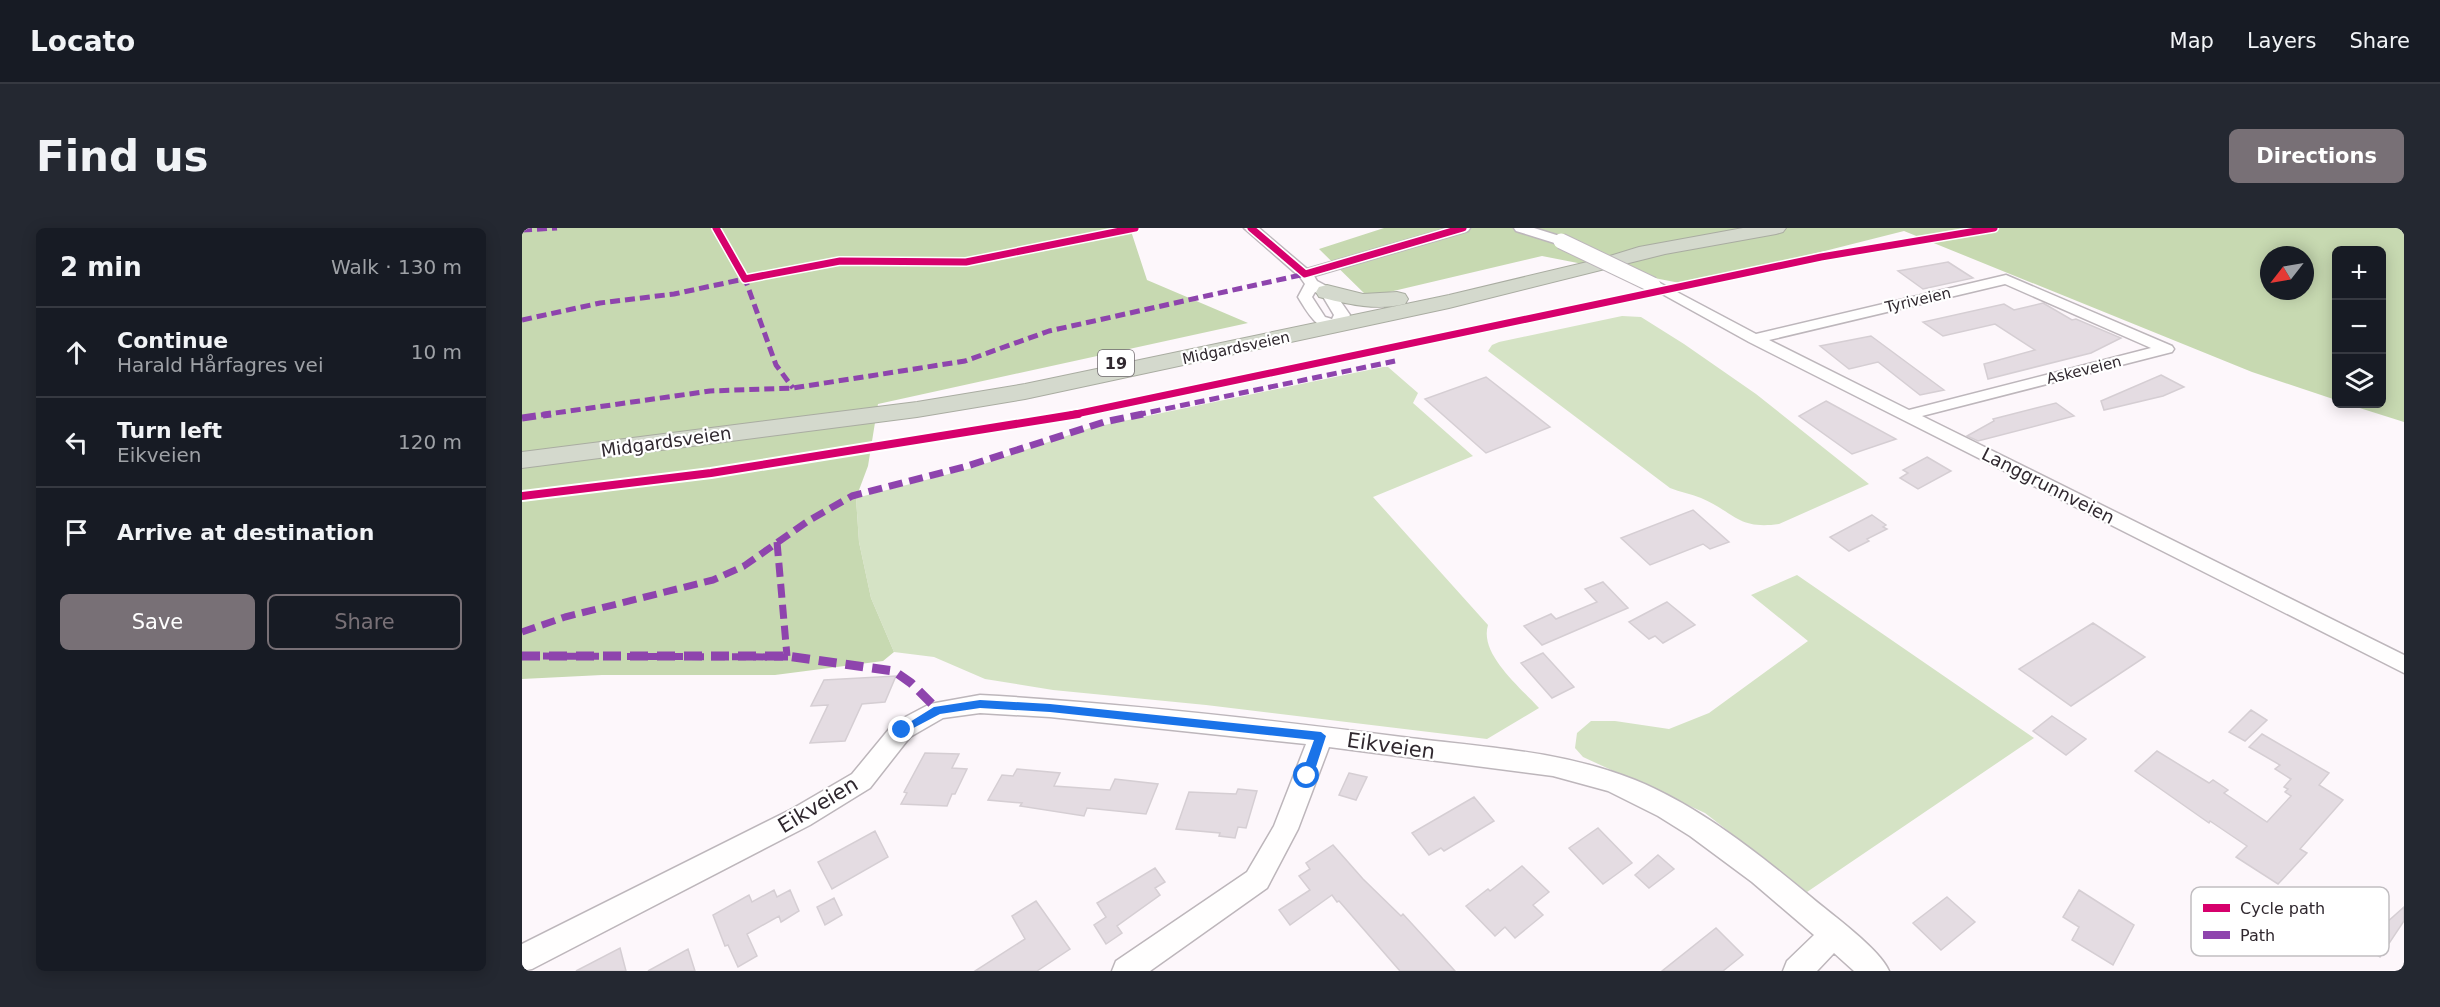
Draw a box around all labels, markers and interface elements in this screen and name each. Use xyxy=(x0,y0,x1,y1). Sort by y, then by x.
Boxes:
text: Locato xyxy=(30,25,135,58)
text: Map xyxy=(2170,29,2214,53)
text: Layers xyxy=(2247,29,2316,53)
text: Share xyxy=(2349,29,2410,53)
button: Directions xyxy=(2229,129,2404,183)
text: Find us xyxy=(36,132,209,181)
north arrow xyxy=(2260,246,2314,300)
map controls xyxy=(2332,246,2386,408)
button: + xyxy=(2332,246,2386,300)
text: 2 min xyxy=(60,252,142,282)
text: Walk · 130 m xyxy=(331,255,462,279)
street label: Tyriveien xyxy=(1882,284,1953,317)
button: − xyxy=(2332,300,2386,354)
text: Continue xyxy=(117,328,228,353)
street label: Midgardsveien xyxy=(1181,328,1291,368)
icon: ahead xyxy=(60,336,93,369)
text: 10 m xyxy=(411,340,462,364)
road number: 19 xyxy=(1098,350,1134,376)
street label: Askeveien xyxy=(2045,352,2123,388)
text: Harald Hårfagres vei xyxy=(117,353,323,377)
button: layers xyxy=(2332,354,2386,408)
text: Turn left xyxy=(117,418,222,443)
street label: Midgardsveien xyxy=(599,422,733,461)
icon: left xyxy=(60,426,93,459)
text: 120 m xyxy=(398,430,462,454)
text: Eikveien xyxy=(117,443,201,467)
street label: Langgrunnveien xyxy=(1978,443,2118,528)
icon: arrive xyxy=(60,516,93,549)
text: Arrive at destination xyxy=(117,520,374,545)
button: Save xyxy=(60,594,255,650)
button: Share xyxy=(267,594,462,650)
route end xyxy=(888,716,914,742)
street label: Eikveien xyxy=(1345,728,1437,764)
route start xyxy=(1293,762,1319,788)
street label: Eikveien xyxy=(774,772,862,838)
legend xyxy=(2191,887,2389,956)
text: Cycle path xyxy=(2240,899,2325,918)
text: Path xyxy=(2240,926,2275,945)

